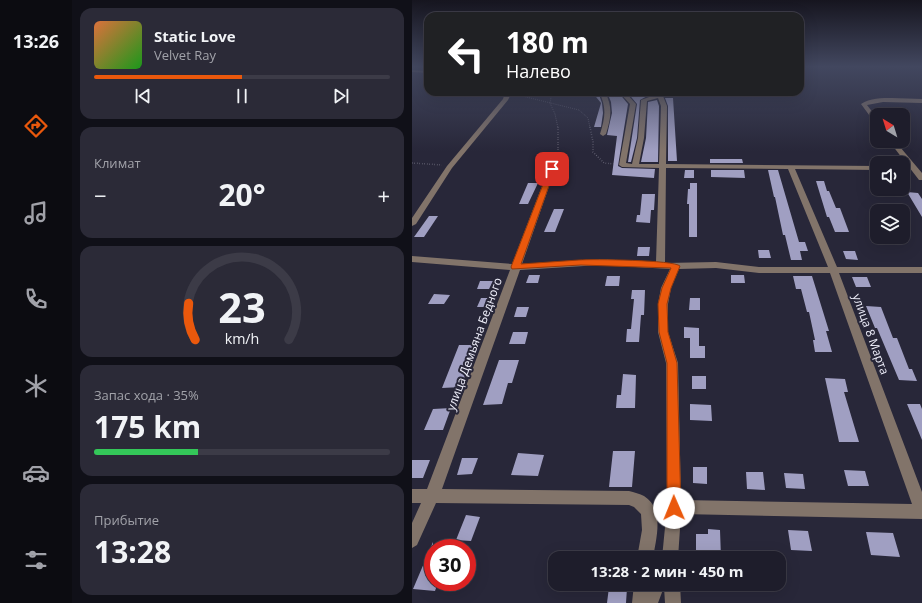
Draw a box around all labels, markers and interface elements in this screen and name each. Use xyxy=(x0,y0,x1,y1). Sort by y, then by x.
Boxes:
text: 180 m xyxy=(506,23,589,61)
text: Static Love xyxy=(154,26,236,46)
icon: left xyxy=(440,28,492,80)
text: 13:26 xyxy=(13,29,59,53)
text: Velvet Ray xyxy=(154,46,216,64)
text: Налево xyxy=(506,59,571,83)
icon: previous xyxy=(132,85,154,107)
icon: pause xyxy=(231,85,253,107)
icon: next xyxy=(330,85,352,107)
north arrow xyxy=(870,108,910,148)
map controls xyxy=(870,108,910,244)
icon: directions xyxy=(22,112,50,140)
pin xyxy=(535,152,569,186)
text: Климат xyxy=(94,154,141,172)
button: sound xyxy=(870,156,910,196)
icon: arrive xyxy=(541,158,563,180)
text: 20° xyxy=(218,174,266,215)
text: − xyxy=(94,180,107,210)
text: + xyxy=(377,180,390,210)
icon: music xyxy=(22,199,50,227)
button: layers xyxy=(870,204,910,244)
street label: улица Демьяна Бедного xyxy=(442,275,506,413)
text: 23 xyxy=(218,278,266,334)
icon: phone xyxy=(22,285,50,313)
street label: улица 8 Марта xyxy=(848,291,894,377)
text: km/h xyxy=(225,328,259,347)
icon: climate xyxy=(22,372,50,400)
text: Запас хода · 35% xyxy=(94,386,199,404)
text: 175 km xyxy=(94,406,201,447)
icon: car xyxy=(22,459,50,487)
position arrow xyxy=(653,487,695,529)
text: Прибытие xyxy=(94,511,159,529)
text: 13:28 xyxy=(94,531,171,572)
speed limit sign: 30 xyxy=(424,539,476,591)
icon: filters xyxy=(22,546,50,574)
text: 13:28 · 2 мин · 450 m xyxy=(591,561,743,581)

